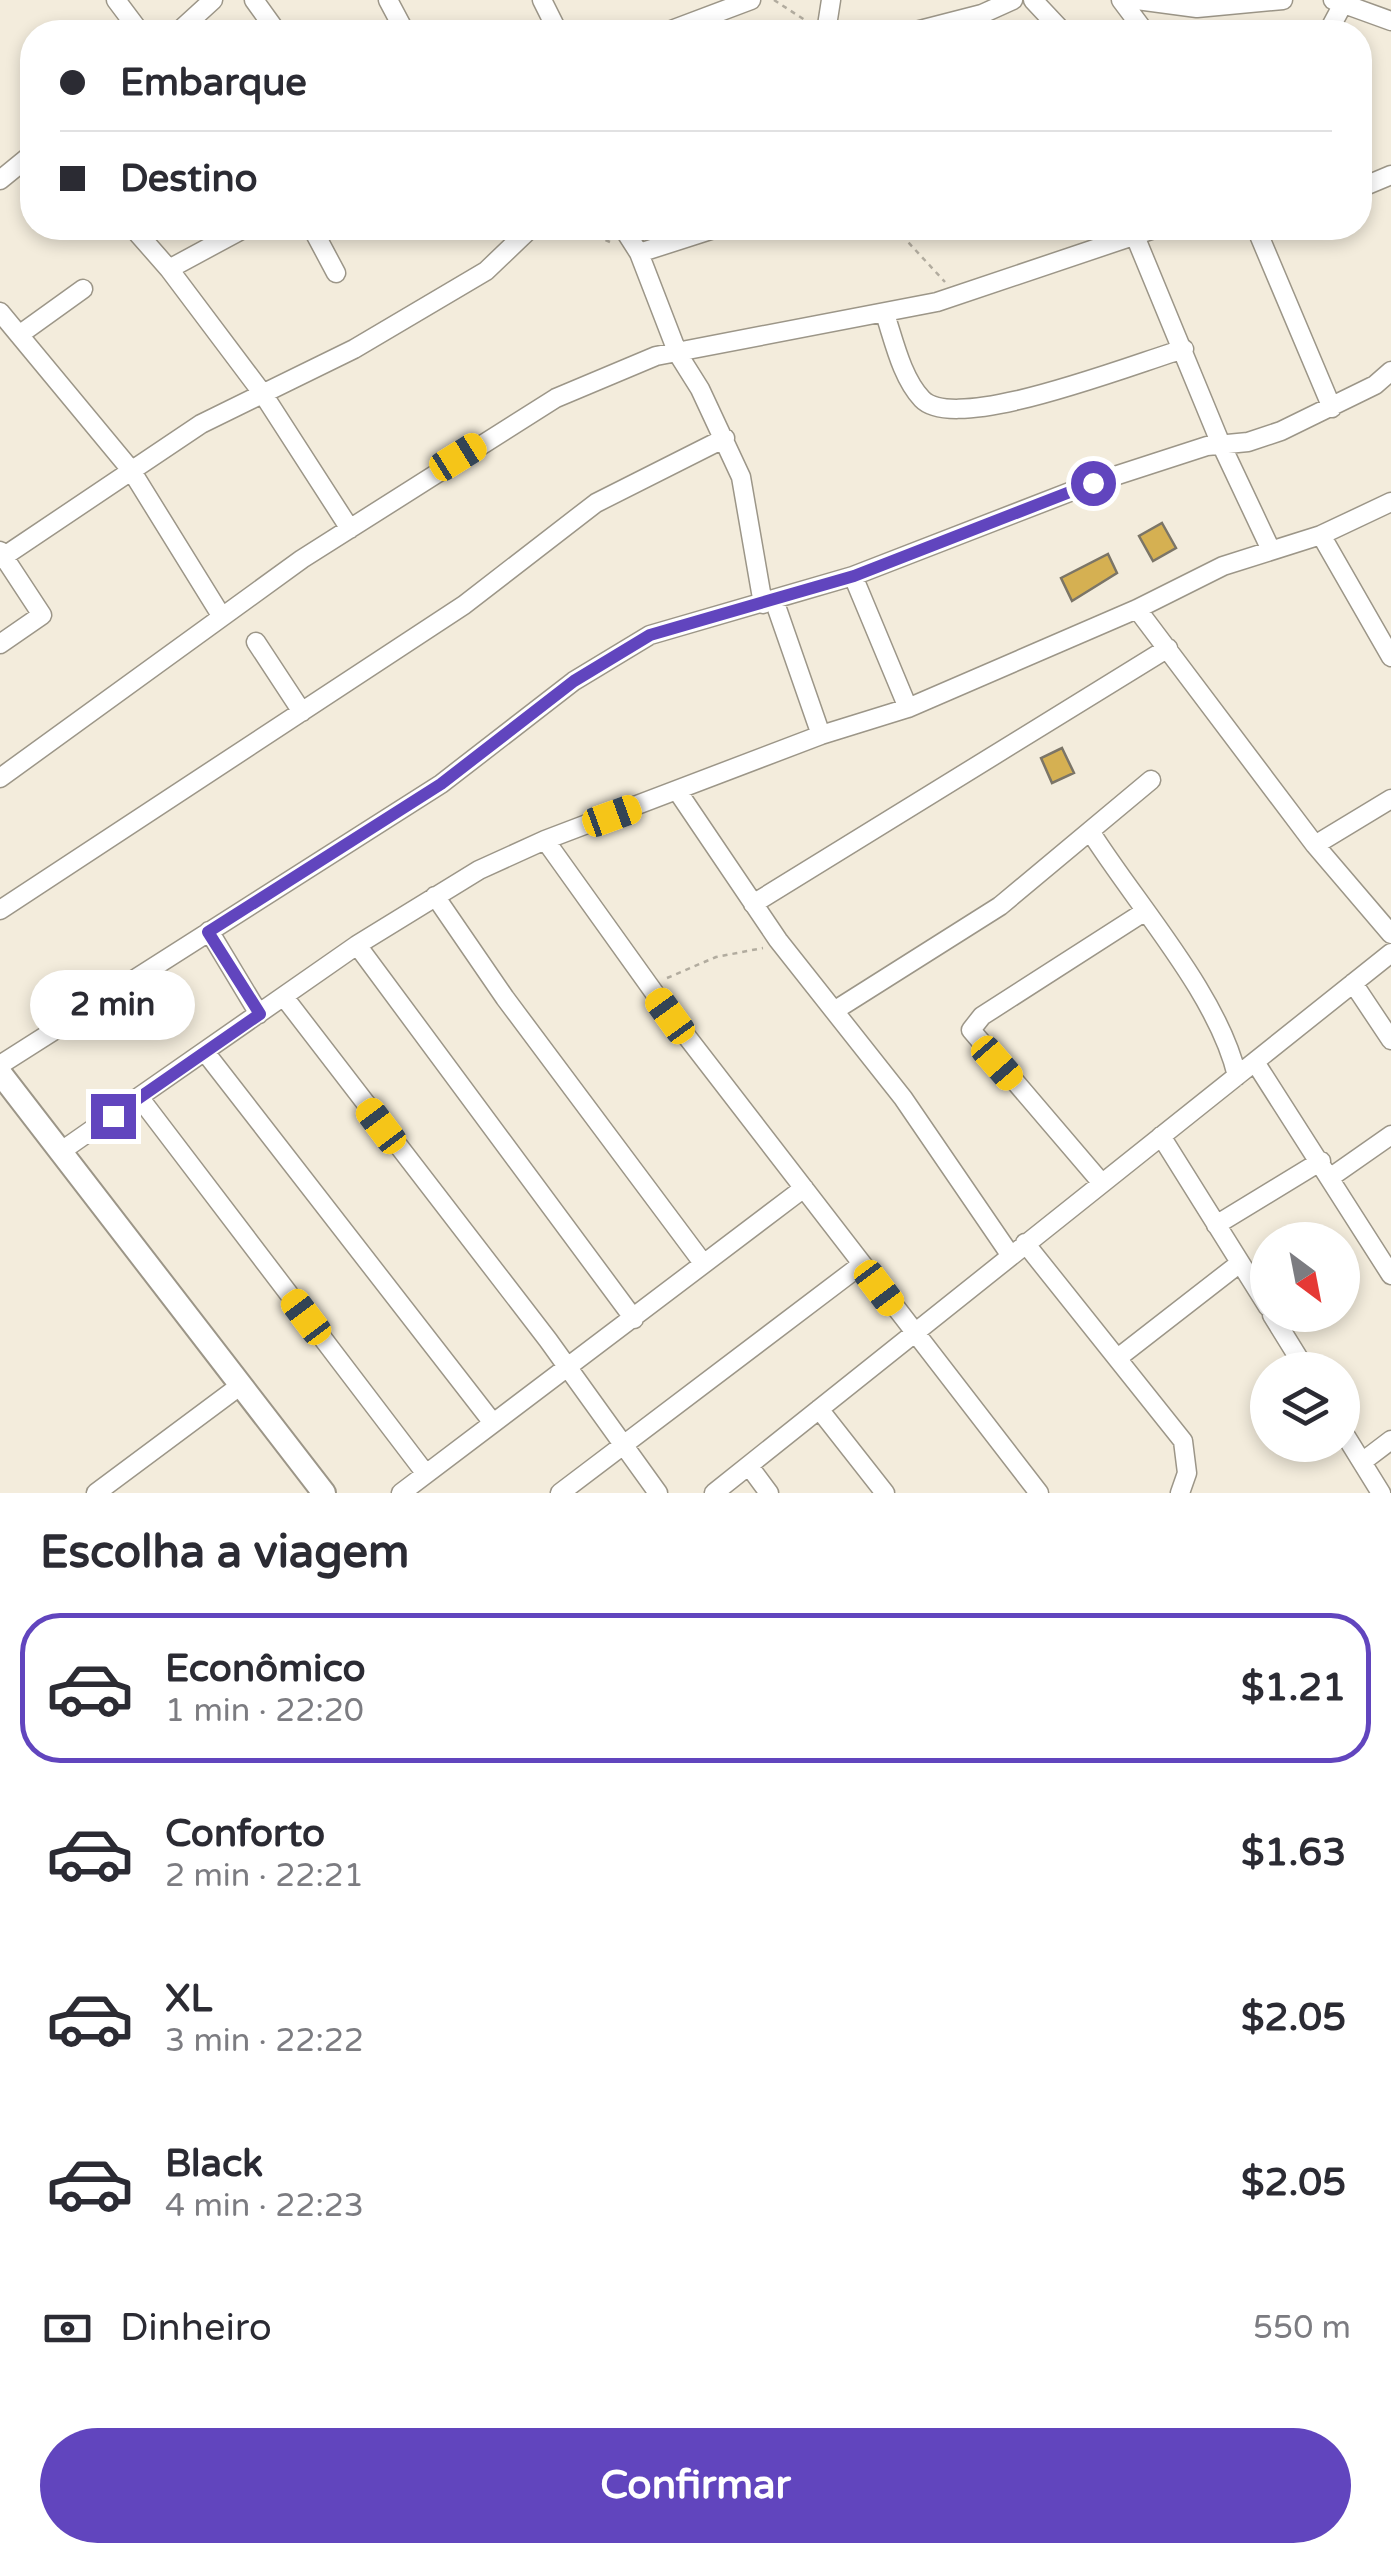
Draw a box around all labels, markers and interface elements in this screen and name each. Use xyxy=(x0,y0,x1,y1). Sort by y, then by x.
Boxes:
text: Embarque xyxy=(120,60,307,106)
text: Destino xyxy=(120,156,258,202)
car xyxy=(425,428,491,486)
route start xyxy=(1071,461,1116,506)
car xyxy=(579,792,645,840)
callout: 2 min xyxy=(31,971,196,1041)
car xyxy=(640,983,700,1049)
text: 2 min xyxy=(70,986,155,1024)
car xyxy=(966,1031,1028,1095)
car xyxy=(351,1093,411,1159)
route end xyxy=(91,1094,136,1139)
north arrow xyxy=(1250,1222,1360,1332)
map controls xyxy=(1250,1222,1360,1462)
car xyxy=(849,1255,909,1321)
car xyxy=(276,1284,336,1350)
button: layers xyxy=(1250,1352,1360,1462)
text: Escolha a viagem xyxy=(40,1526,409,1580)
icon: car xyxy=(45,1643,135,1733)
text: Econômico xyxy=(165,1646,366,1692)
text: $1.21 xyxy=(1241,1665,1346,1711)
text: 1 min · 22:20 xyxy=(165,1692,364,1730)
icon: car xyxy=(45,1808,135,1898)
text: Conforto xyxy=(165,1811,325,1857)
text: $1.63 xyxy=(1241,1830,1346,1876)
text: 2 min · 22:21 xyxy=(165,1857,364,1895)
icon: car xyxy=(45,1973,135,2063)
text: XL xyxy=(165,1976,212,2022)
text: $2.05 xyxy=(1241,1995,1346,2041)
text: 3 min · 22:22 xyxy=(165,2022,364,2060)
icon: car xyxy=(45,2138,135,2228)
text: Black xyxy=(165,2141,263,2187)
text: $2.05 xyxy=(1241,2160,1346,2206)
text: 4 min · 22:23 xyxy=(165,2187,364,2225)
icon: cash xyxy=(40,2301,95,2356)
text: Dinheiro xyxy=(120,2305,272,2351)
text: 550 m xyxy=(1253,2309,1351,2347)
button: Confirmar xyxy=(40,2428,1351,2543)

